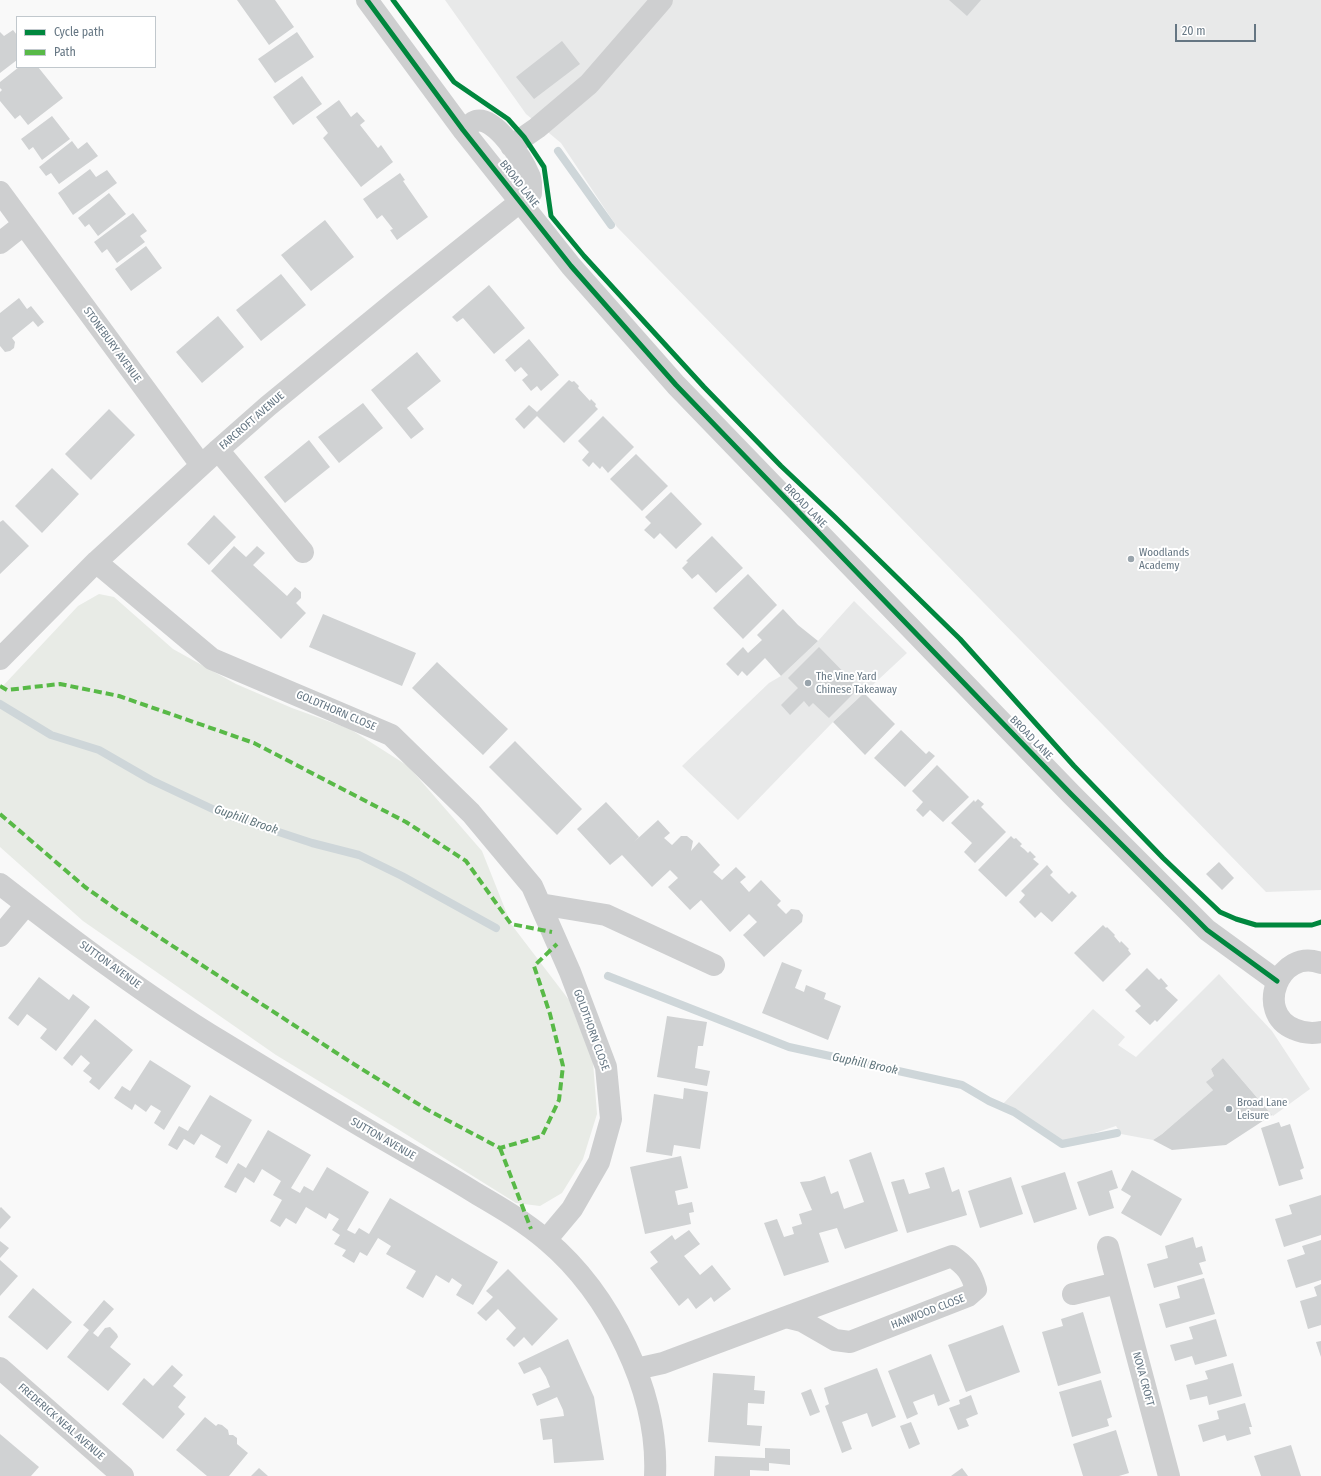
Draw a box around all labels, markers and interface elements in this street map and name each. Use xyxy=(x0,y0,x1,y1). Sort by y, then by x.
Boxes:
legend xyxy=(16,16,156,68)
scale bar xyxy=(1177,16,1258,42)
text: 20 m xyxy=(1182,24,1206,38)
text: Cycle path xyxy=(54,25,104,39)
text: Path xyxy=(54,45,76,59)
street label: BROAD LANE xyxy=(497,158,541,210)
street label: STONEBURY AVENUE xyxy=(80,305,144,385)
street label: FARCROFT AVENUE xyxy=(217,389,287,453)
street label: BROAD LANE xyxy=(781,481,829,531)
place label: Woodlands Academy xyxy=(1139,546,1189,572)
marker: Woodlands Academy xyxy=(1126,554,1136,564)
place label: The Vine Yard Chinese Takeaway xyxy=(816,670,897,696)
marker: The Vine Yard Chinese Takeaway xyxy=(803,678,813,688)
street label: GOLDTHORN CLOSE xyxy=(294,688,378,734)
street label: BROAD LANE xyxy=(1007,713,1055,763)
water label: Guphill Brook xyxy=(212,802,280,838)
street label: SUTTON AVENUE xyxy=(77,938,143,992)
street label: GOLDTHORN CLOSE xyxy=(570,988,612,1072)
water label: Guphill Brook xyxy=(831,1050,899,1078)
place label: Broad Lane Leisure xyxy=(1237,1096,1288,1122)
marker: Broad Lane Leisure xyxy=(1224,1104,1234,1114)
street label: SUTTON AVENUE xyxy=(348,1115,418,1163)
street label: HANWOOD CLOSE xyxy=(889,1292,967,1332)
street label: NOVA CROFT xyxy=(1129,1350,1157,1408)
street label: FREDERICK NEAL AVENUE xyxy=(15,1381,107,1463)

